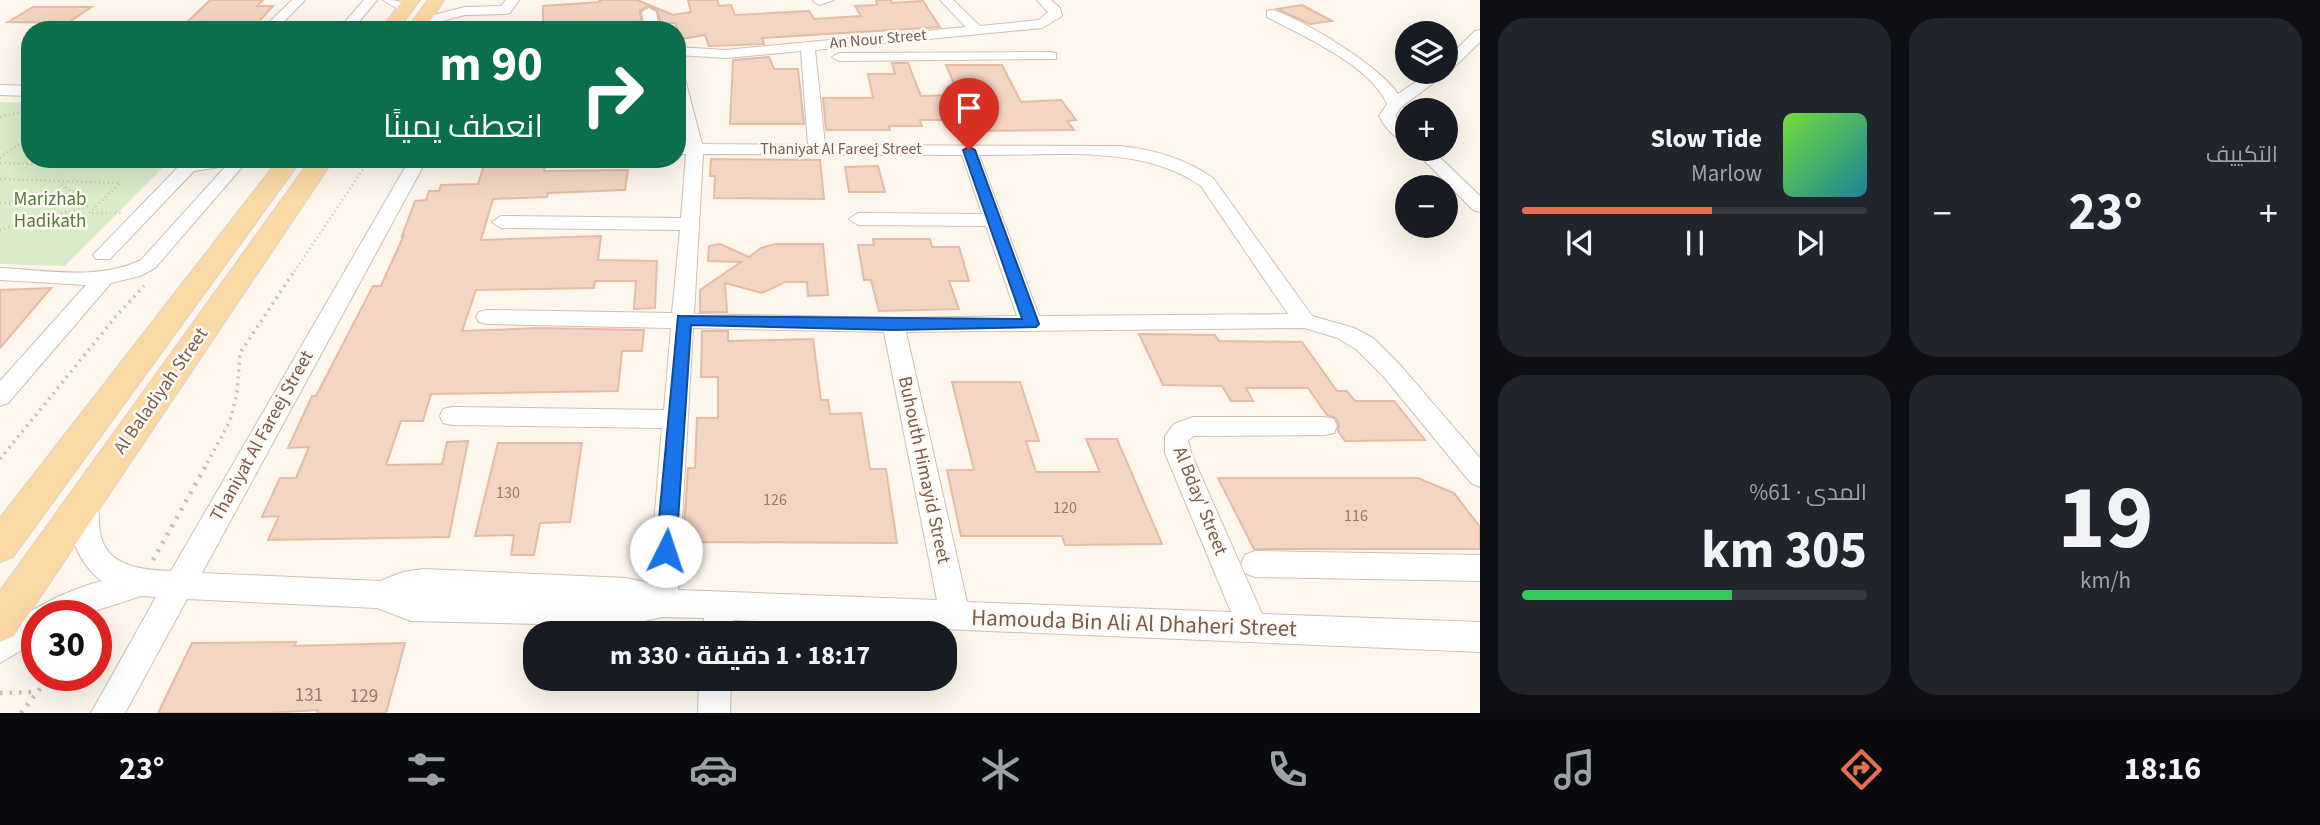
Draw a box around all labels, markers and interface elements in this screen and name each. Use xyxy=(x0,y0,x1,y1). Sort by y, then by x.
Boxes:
map controls xyxy=(1395,21,1458,238)
button: layers xyxy=(1395,21,1458,84)
street label: An Nour Street xyxy=(829,24,928,54)
text: 90 m xyxy=(439,30,543,100)
icon: right xyxy=(567,49,658,140)
pin xyxy=(939,78,999,150)
icon: arrive xyxy=(950,89,988,127)
button: + xyxy=(1395,98,1458,161)
text: انعطف يمينًا xyxy=(383,104,543,150)
text: Slow Tide xyxy=(1651,120,1762,157)
street label: Thaniyat Al Fareej Street xyxy=(760,138,922,160)
text: التكييف xyxy=(2206,138,2278,171)
text: Marlow xyxy=(1691,157,1762,190)
button: − xyxy=(1395,175,1458,238)
text: 23° xyxy=(2069,176,2142,250)
park label: Marizhab Hadikath xyxy=(13,186,87,235)
text: − xyxy=(1933,187,1952,241)
text: + xyxy=(2259,187,2278,241)
icon: previous xyxy=(1561,224,1599,262)
icon: pause xyxy=(1676,224,1714,262)
icon: next xyxy=(1791,224,1829,262)
street label: Al Baladiyah Street xyxy=(107,322,215,460)
street label: Thaniyat Al Fareej Street xyxy=(204,345,321,526)
street label: Buhouth Himayid Street xyxy=(891,374,957,567)
street label: Al Bday' Street xyxy=(1166,443,1234,560)
text: 19 xyxy=(2057,454,2154,583)
text: المدى · 61% xyxy=(1749,476,1867,509)
house number: 130 xyxy=(496,482,520,504)
house number: 126 xyxy=(763,489,787,511)
house number: 120 xyxy=(1053,497,1077,519)
house number: 116 xyxy=(1344,505,1368,527)
position arrow xyxy=(629,514,703,588)
text: 305 km xyxy=(1701,514,1867,588)
text: km/h xyxy=(2080,564,2131,597)
speed limit sign: 30 xyxy=(21,600,112,691)
street label: Hamouda Bin Ali Al Dhaheri Street xyxy=(971,601,1297,645)
text: 18:17 · 1 دقيقة · 330 m xyxy=(610,637,870,674)
house number: 131 xyxy=(295,682,323,709)
house number: 129 xyxy=(350,683,378,710)
icon: filters xyxy=(402,745,451,794)
icon: car xyxy=(689,745,738,794)
icon: climate xyxy=(976,745,1025,794)
icon: phone xyxy=(1263,745,1312,794)
icon: music xyxy=(1550,745,1599,794)
icon: directions xyxy=(1837,745,1886,794)
text: 23° xyxy=(119,746,165,792)
text: 18:16 xyxy=(2124,746,2201,792)

